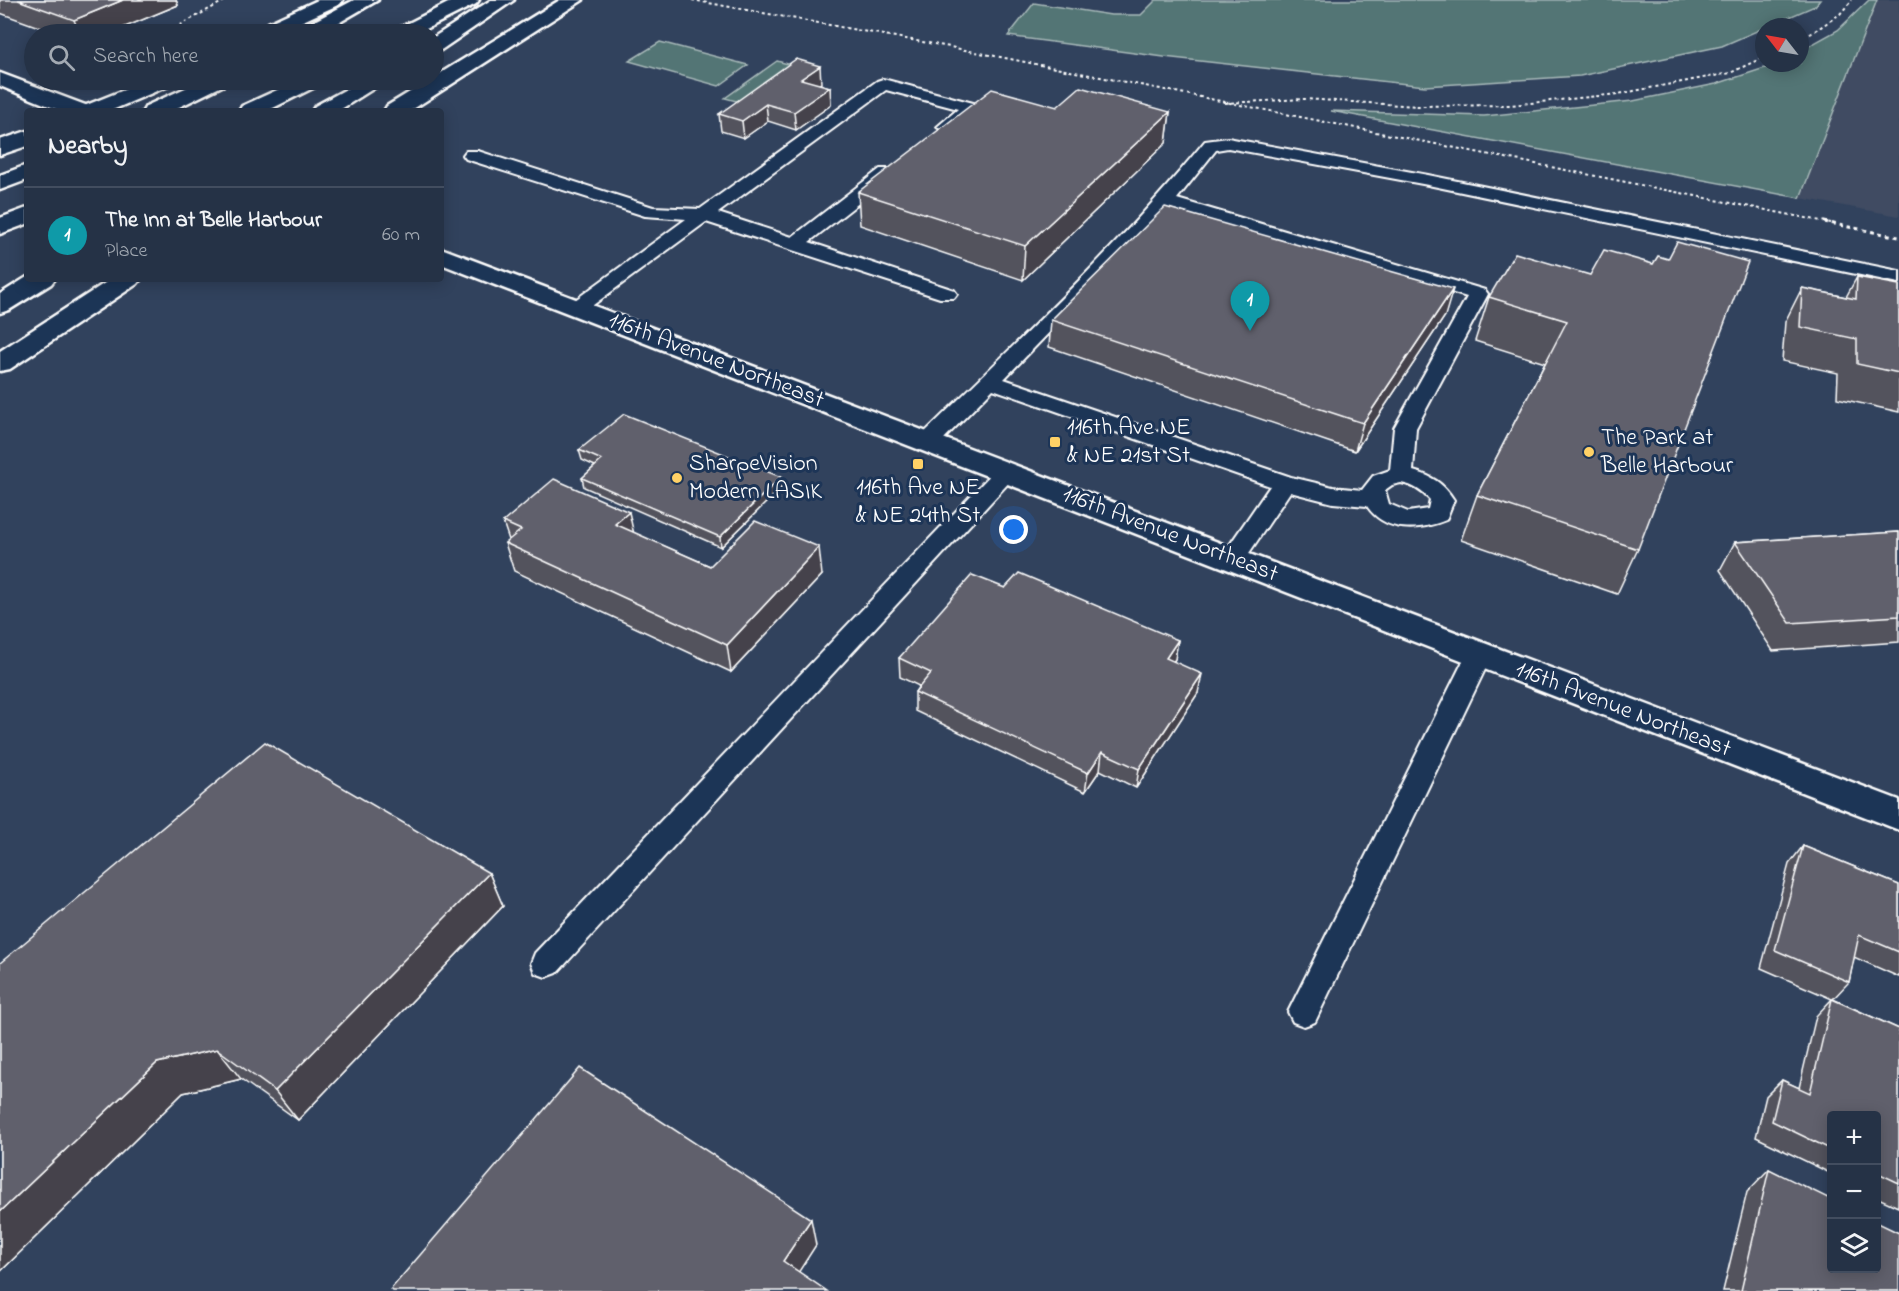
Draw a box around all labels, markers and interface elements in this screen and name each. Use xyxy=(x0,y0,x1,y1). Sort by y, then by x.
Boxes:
north arrow xyxy=(1755,18,1809,72)
search box xyxy=(24,24,444,90)
icon: search xyxy=(45,41,78,74)
text: Search here xyxy=(93,41,198,73)
text: Nearby xyxy=(48,128,127,166)
text: The Inn at Belle Harbour xyxy=(105,205,322,237)
text: 1 xyxy=(64,221,71,250)
text: 60 m xyxy=(382,221,420,250)
text: Place xyxy=(105,237,147,266)
pin: 1 xyxy=(1230,282,1270,331)
street label: 116th Avenue Northeast xyxy=(603,304,829,418)
place label: 116th Ave NE & NE 21st St xyxy=(1067,411,1191,474)
place label: The Park at Belle Harbour xyxy=(1600,421,1734,484)
marker: 116th Ave NE & NE 21st St xyxy=(1048,435,1062,449)
marker: The Park at Belle Harbour xyxy=(1582,445,1596,459)
place label: SharpeVision Modern LASIK xyxy=(689,447,822,510)
marker: 116th Ave NE & NE 24th St xyxy=(911,457,925,471)
marker: SharpeVision Modern LASIK xyxy=(670,471,684,485)
place label: 116th Ave NE & NE 24th St xyxy=(856,471,980,534)
street label: 116th Avenue Northeast xyxy=(1057,478,1283,592)
your location xyxy=(999,515,1028,544)
street label: 116th Avenue Northeast xyxy=(1510,653,1736,767)
map controls xyxy=(1827,1111,1881,1273)
button: + xyxy=(1827,1111,1881,1165)
button: − xyxy=(1827,1165,1881,1219)
button: layers xyxy=(1827,1219,1881,1273)

